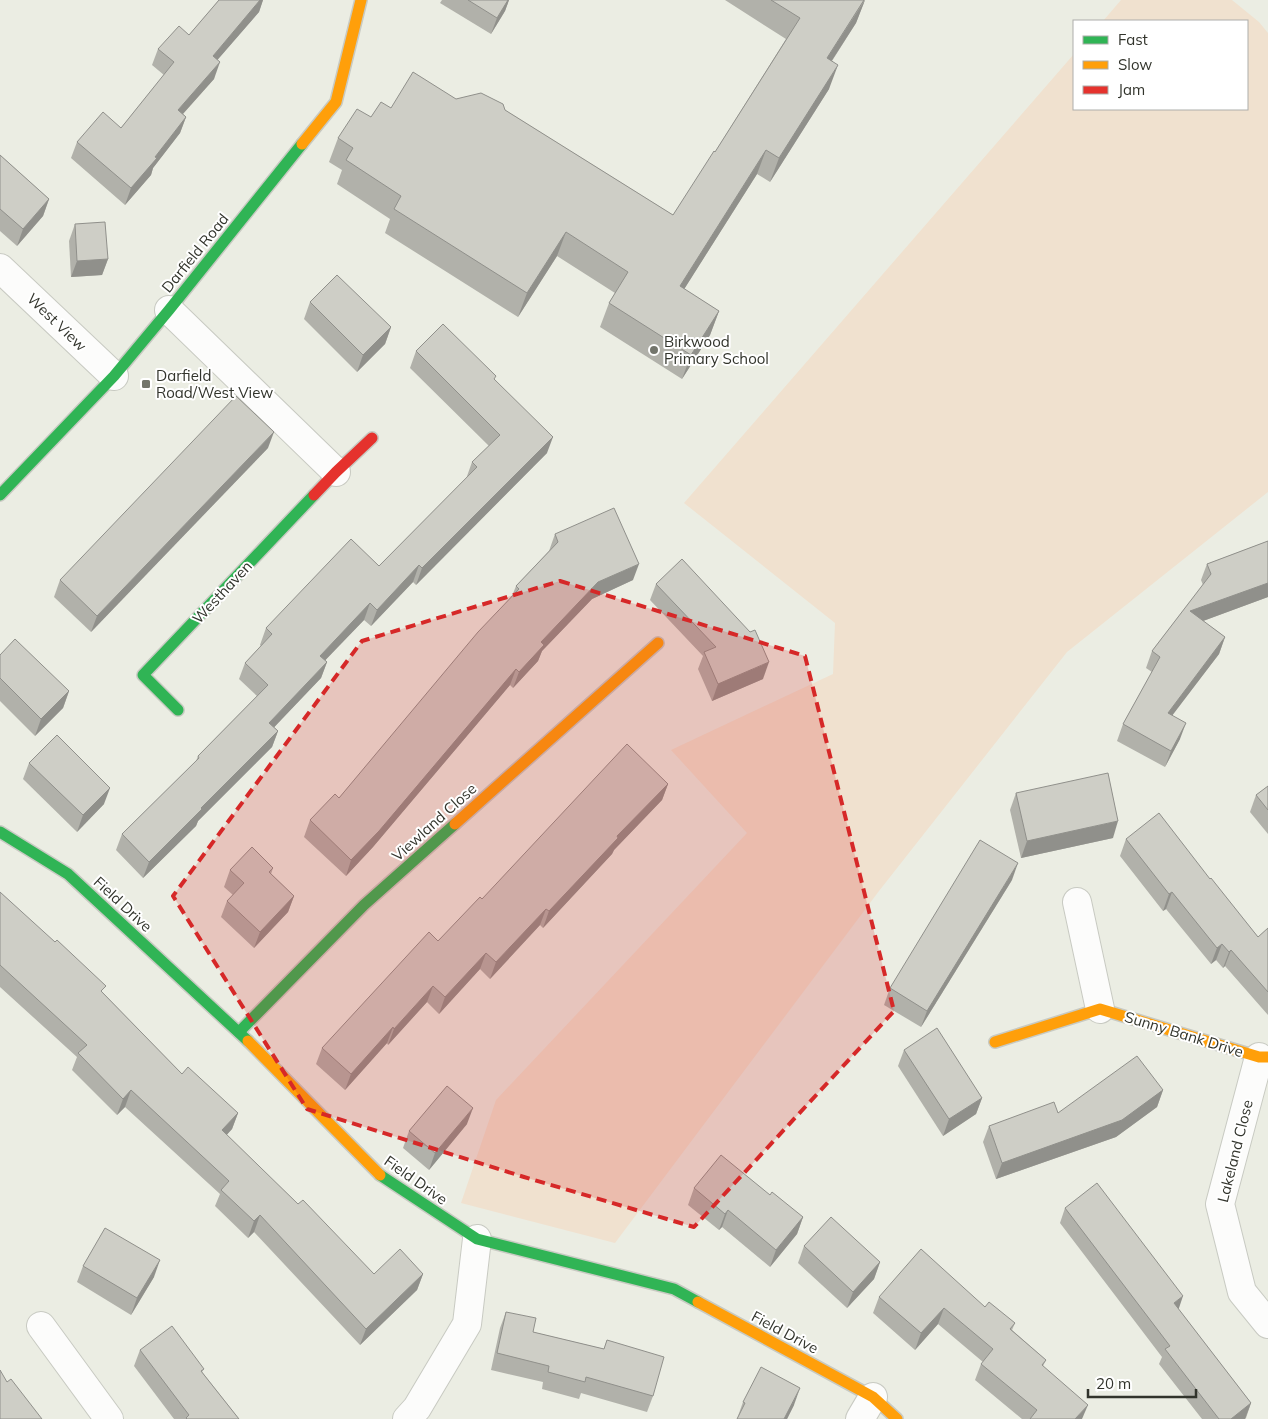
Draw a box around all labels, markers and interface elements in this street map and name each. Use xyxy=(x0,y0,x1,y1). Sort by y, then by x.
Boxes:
legend xyxy=(1073,20,1248,110)
text: Fast xyxy=(1118,30,1148,49)
text: Slow xyxy=(1118,55,1152,74)
text: Jam xyxy=(1118,80,1145,99)
street label: Darfield Road xyxy=(157,210,233,296)
street label: West View xyxy=(23,289,91,355)
place label: Birkwood Primary School xyxy=(664,332,769,368)
marker: Birkwood Primary School xyxy=(648,344,660,356)
place label: Darfield Road/West View xyxy=(156,366,273,402)
marker: Darfield Road/West View xyxy=(140,378,152,390)
street label: Westhaven xyxy=(188,557,256,627)
street label: Viewland Close xyxy=(388,779,480,865)
street label: Field Drive xyxy=(90,872,156,936)
street label: Sunny Bank Drive xyxy=(1122,1007,1246,1061)
street label: Lakeland Close xyxy=(1213,1098,1257,1204)
street label: Field Drive xyxy=(381,1151,451,1209)
street label: Field Drive xyxy=(748,1307,822,1357)
scale bar xyxy=(1088,1366,1196,1398)
text: 20 m xyxy=(1096,1374,1131,1393)

